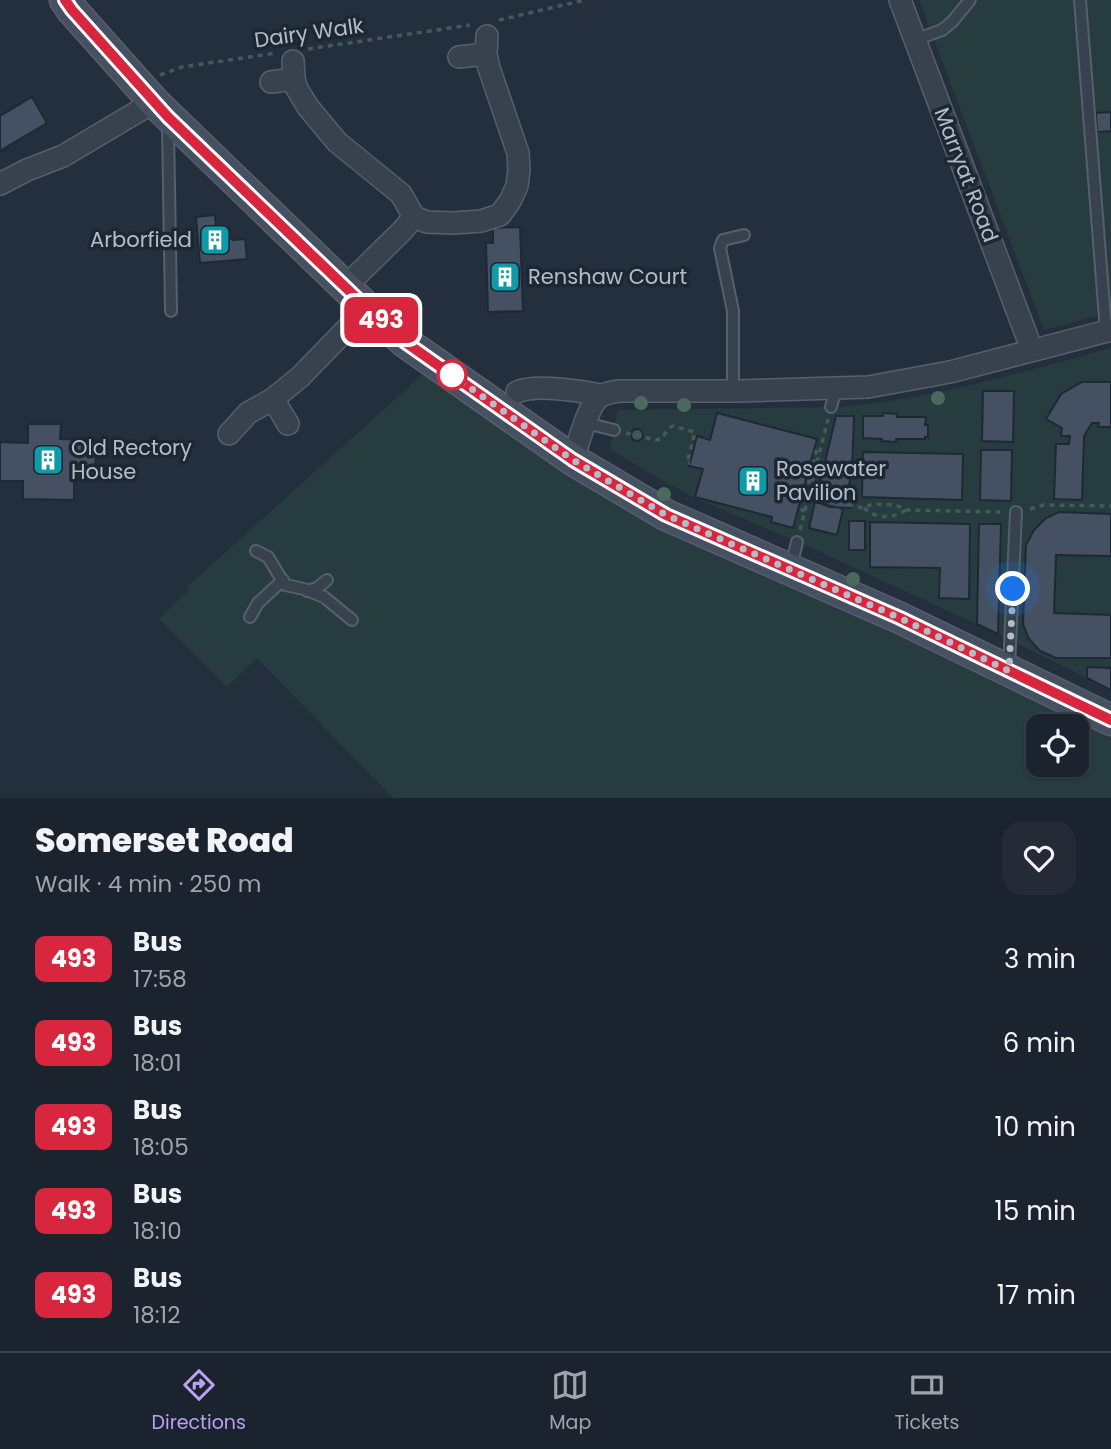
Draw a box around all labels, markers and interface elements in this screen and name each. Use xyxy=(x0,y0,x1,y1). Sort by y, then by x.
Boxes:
street label: Dairy Walk xyxy=(252,10,366,55)
street label: Marryat Road xyxy=(928,103,1005,246)
building icon: Arborfield xyxy=(198,223,232,257)
place label: Arborfield xyxy=(90,225,192,254)
building icon: Renshaw Court xyxy=(488,260,522,294)
place label: Renshaw Court xyxy=(528,262,687,291)
line badge: 493 xyxy=(341,297,421,343)
text: 493 xyxy=(358,303,404,336)
unlabelled marker xyxy=(437,360,467,390)
place label: Old Rectory House xyxy=(71,433,192,486)
building icon: Old Rectory House xyxy=(31,443,65,477)
place label: Rosewater Pavilion xyxy=(776,454,886,507)
building icon: Rosewater Pavilion xyxy=(736,464,770,498)
your location xyxy=(995,571,1030,606)
map controls xyxy=(1026,714,1089,777)
button: locate xyxy=(1026,714,1089,777)
text: Somerset Road xyxy=(35,817,294,864)
button: heart xyxy=(1002,821,1076,895)
text: Walk · 4 min · 250 m xyxy=(35,868,261,900)
text: Bus xyxy=(133,924,182,960)
text: 3 min xyxy=(1004,941,1076,977)
text: 493 xyxy=(51,942,96,975)
text: 17:58 xyxy=(133,963,187,995)
text: Bus xyxy=(133,1008,182,1044)
text: 6 min xyxy=(1003,1025,1076,1061)
text: 493 xyxy=(51,1026,96,1059)
text: 18:01 xyxy=(133,1047,182,1079)
text: Bus xyxy=(133,1092,182,1128)
text: 10 min xyxy=(995,1109,1076,1145)
text: 493 xyxy=(51,1110,96,1143)
text: 18:05 xyxy=(133,1131,189,1163)
text: Bus xyxy=(133,1176,182,1212)
text: 15 min xyxy=(995,1193,1076,1229)
text: 493 xyxy=(51,1194,96,1227)
text: 18:10 xyxy=(133,1215,182,1247)
text: Bus xyxy=(133,1260,182,1296)
text: 17 min xyxy=(997,1277,1076,1313)
text: 493 xyxy=(51,1278,96,1311)
text: 18:12 xyxy=(133,1299,180,1331)
tab: Directions xyxy=(152,1366,246,1437)
tab: Map xyxy=(549,1366,591,1437)
tab: Tickets xyxy=(894,1366,959,1437)

